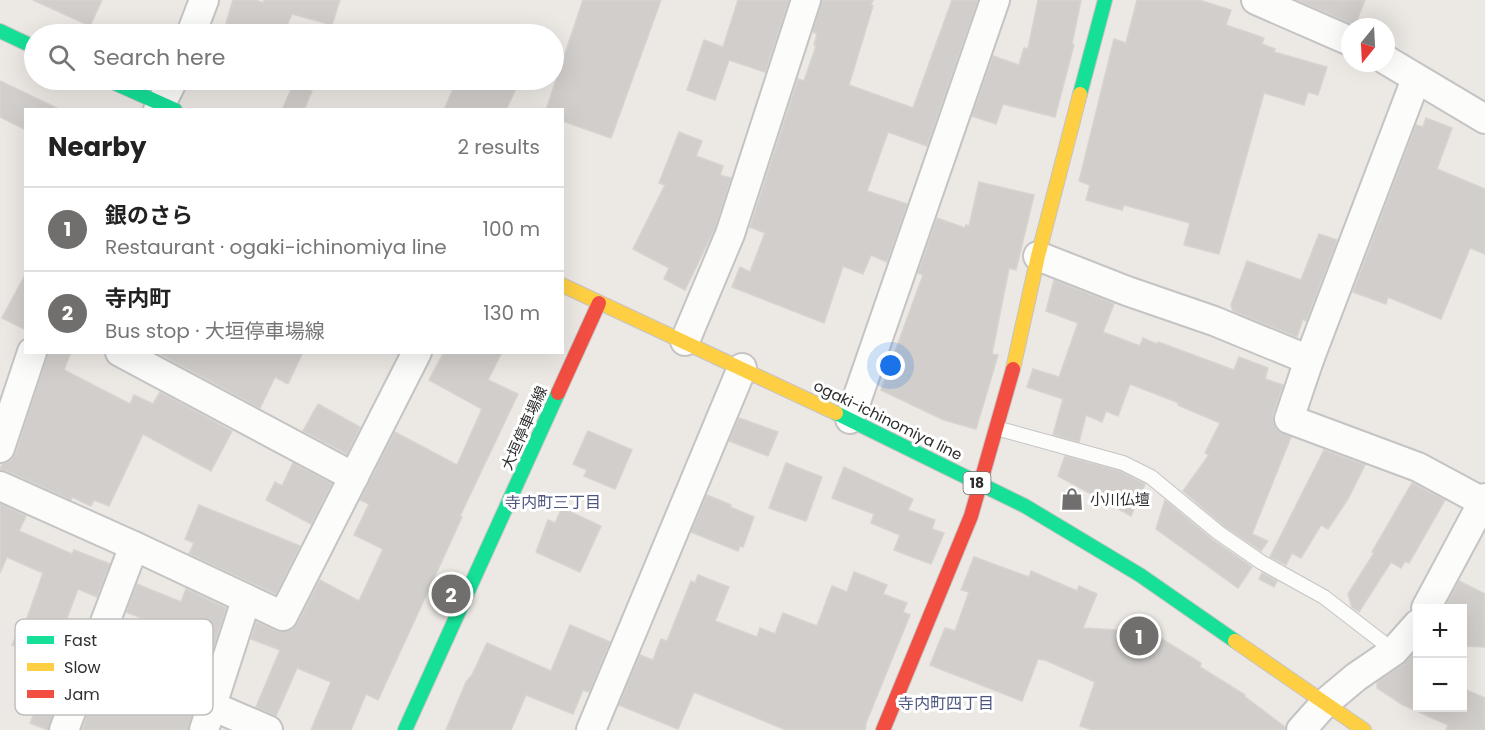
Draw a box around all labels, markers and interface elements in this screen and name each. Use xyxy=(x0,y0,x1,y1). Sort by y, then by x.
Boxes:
north arrow xyxy=(1341,18,1395,72)
search box xyxy=(24,24,564,90)
icon: search xyxy=(45,41,78,74)
text: Search here xyxy=(93,42,226,73)
text: Nearby xyxy=(48,129,146,165)
text: 2 results xyxy=(457,133,540,161)
text: 銀のさら xyxy=(105,200,193,231)
text: 1 xyxy=(64,215,71,243)
text: 100 m xyxy=(483,215,540,243)
text: Restaurant · ogaki-ichinomiya line xyxy=(105,233,447,261)
text: 寺内町 xyxy=(105,283,171,314)
text: 2 xyxy=(62,299,73,327)
text: 130 m xyxy=(483,299,540,327)
text: Bus stop · 大垣停車場線 xyxy=(105,317,325,345)
your location xyxy=(876,351,905,380)
street label: ogaki-ichinomiya line xyxy=(810,375,966,465)
street label: 大垣停車場線 xyxy=(496,383,552,473)
road number: 18 xyxy=(964,472,990,494)
shop icon: 小川仏壇 xyxy=(1059,486,1085,512)
place label: 小川仏壇 xyxy=(1090,489,1150,510)
district label: 寺内町三丁目 xyxy=(505,491,601,514)
pin: 2 xyxy=(432,572,470,616)
map controls xyxy=(1413,604,1467,712)
button: + xyxy=(1413,604,1467,658)
pin: 1 xyxy=(1120,614,1158,658)
legend xyxy=(15,619,213,715)
text: Fast xyxy=(64,629,97,652)
text: Slow xyxy=(64,656,101,679)
button: − xyxy=(1413,658,1467,712)
text: Jam xyxy=(64,683,100,706)
district label: 寺内町四丁目 xyxy=(898,692,994,715)

